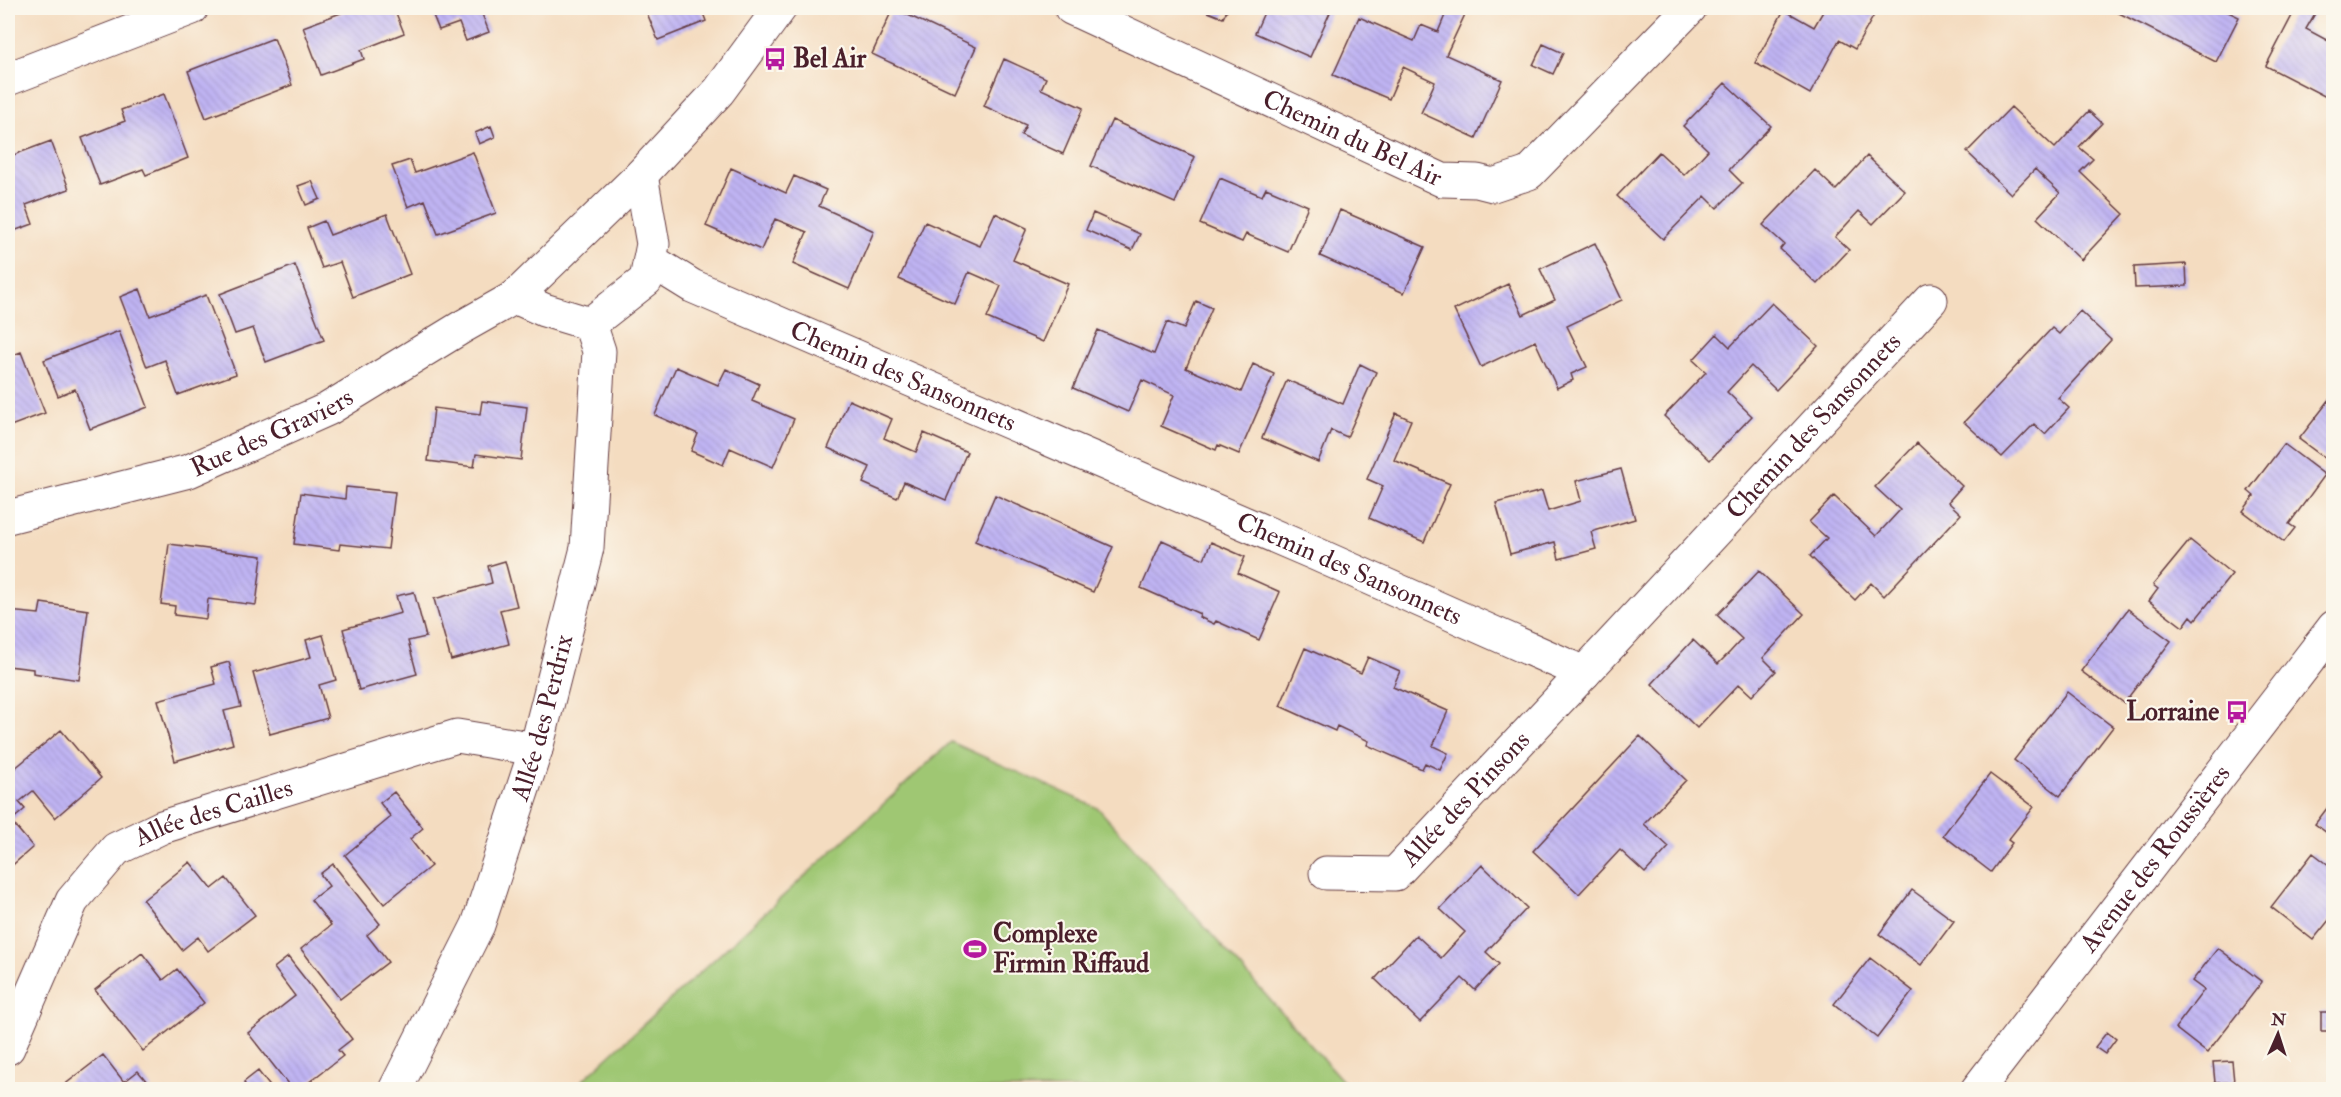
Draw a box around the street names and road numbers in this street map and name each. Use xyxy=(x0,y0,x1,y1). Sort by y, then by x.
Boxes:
street label: Chemin du Bel Air xyxy=(1257,83,1448,194)
street label: Chemin des Sansonnets xyxy=(785,314,1021,439)
street label: Chemin des Sansonnets xyxy=(1719,326,1908,526)
street label: Rue des Graviers xyxy=(186,381,359,484)
street label: Chemin des Sansonnets xyxy=(1232,506,1467,633)
street label: Allée des Perdrix xyxy=(504,631,581,806)
street label: Allée des Pinsons xyxy=(1394,724,1537,874)
street label: Avenue des Roussières xyxy=(2072,759,2238,960)
street label: Allée des Cailles xyxy=(128,772,297,854)

